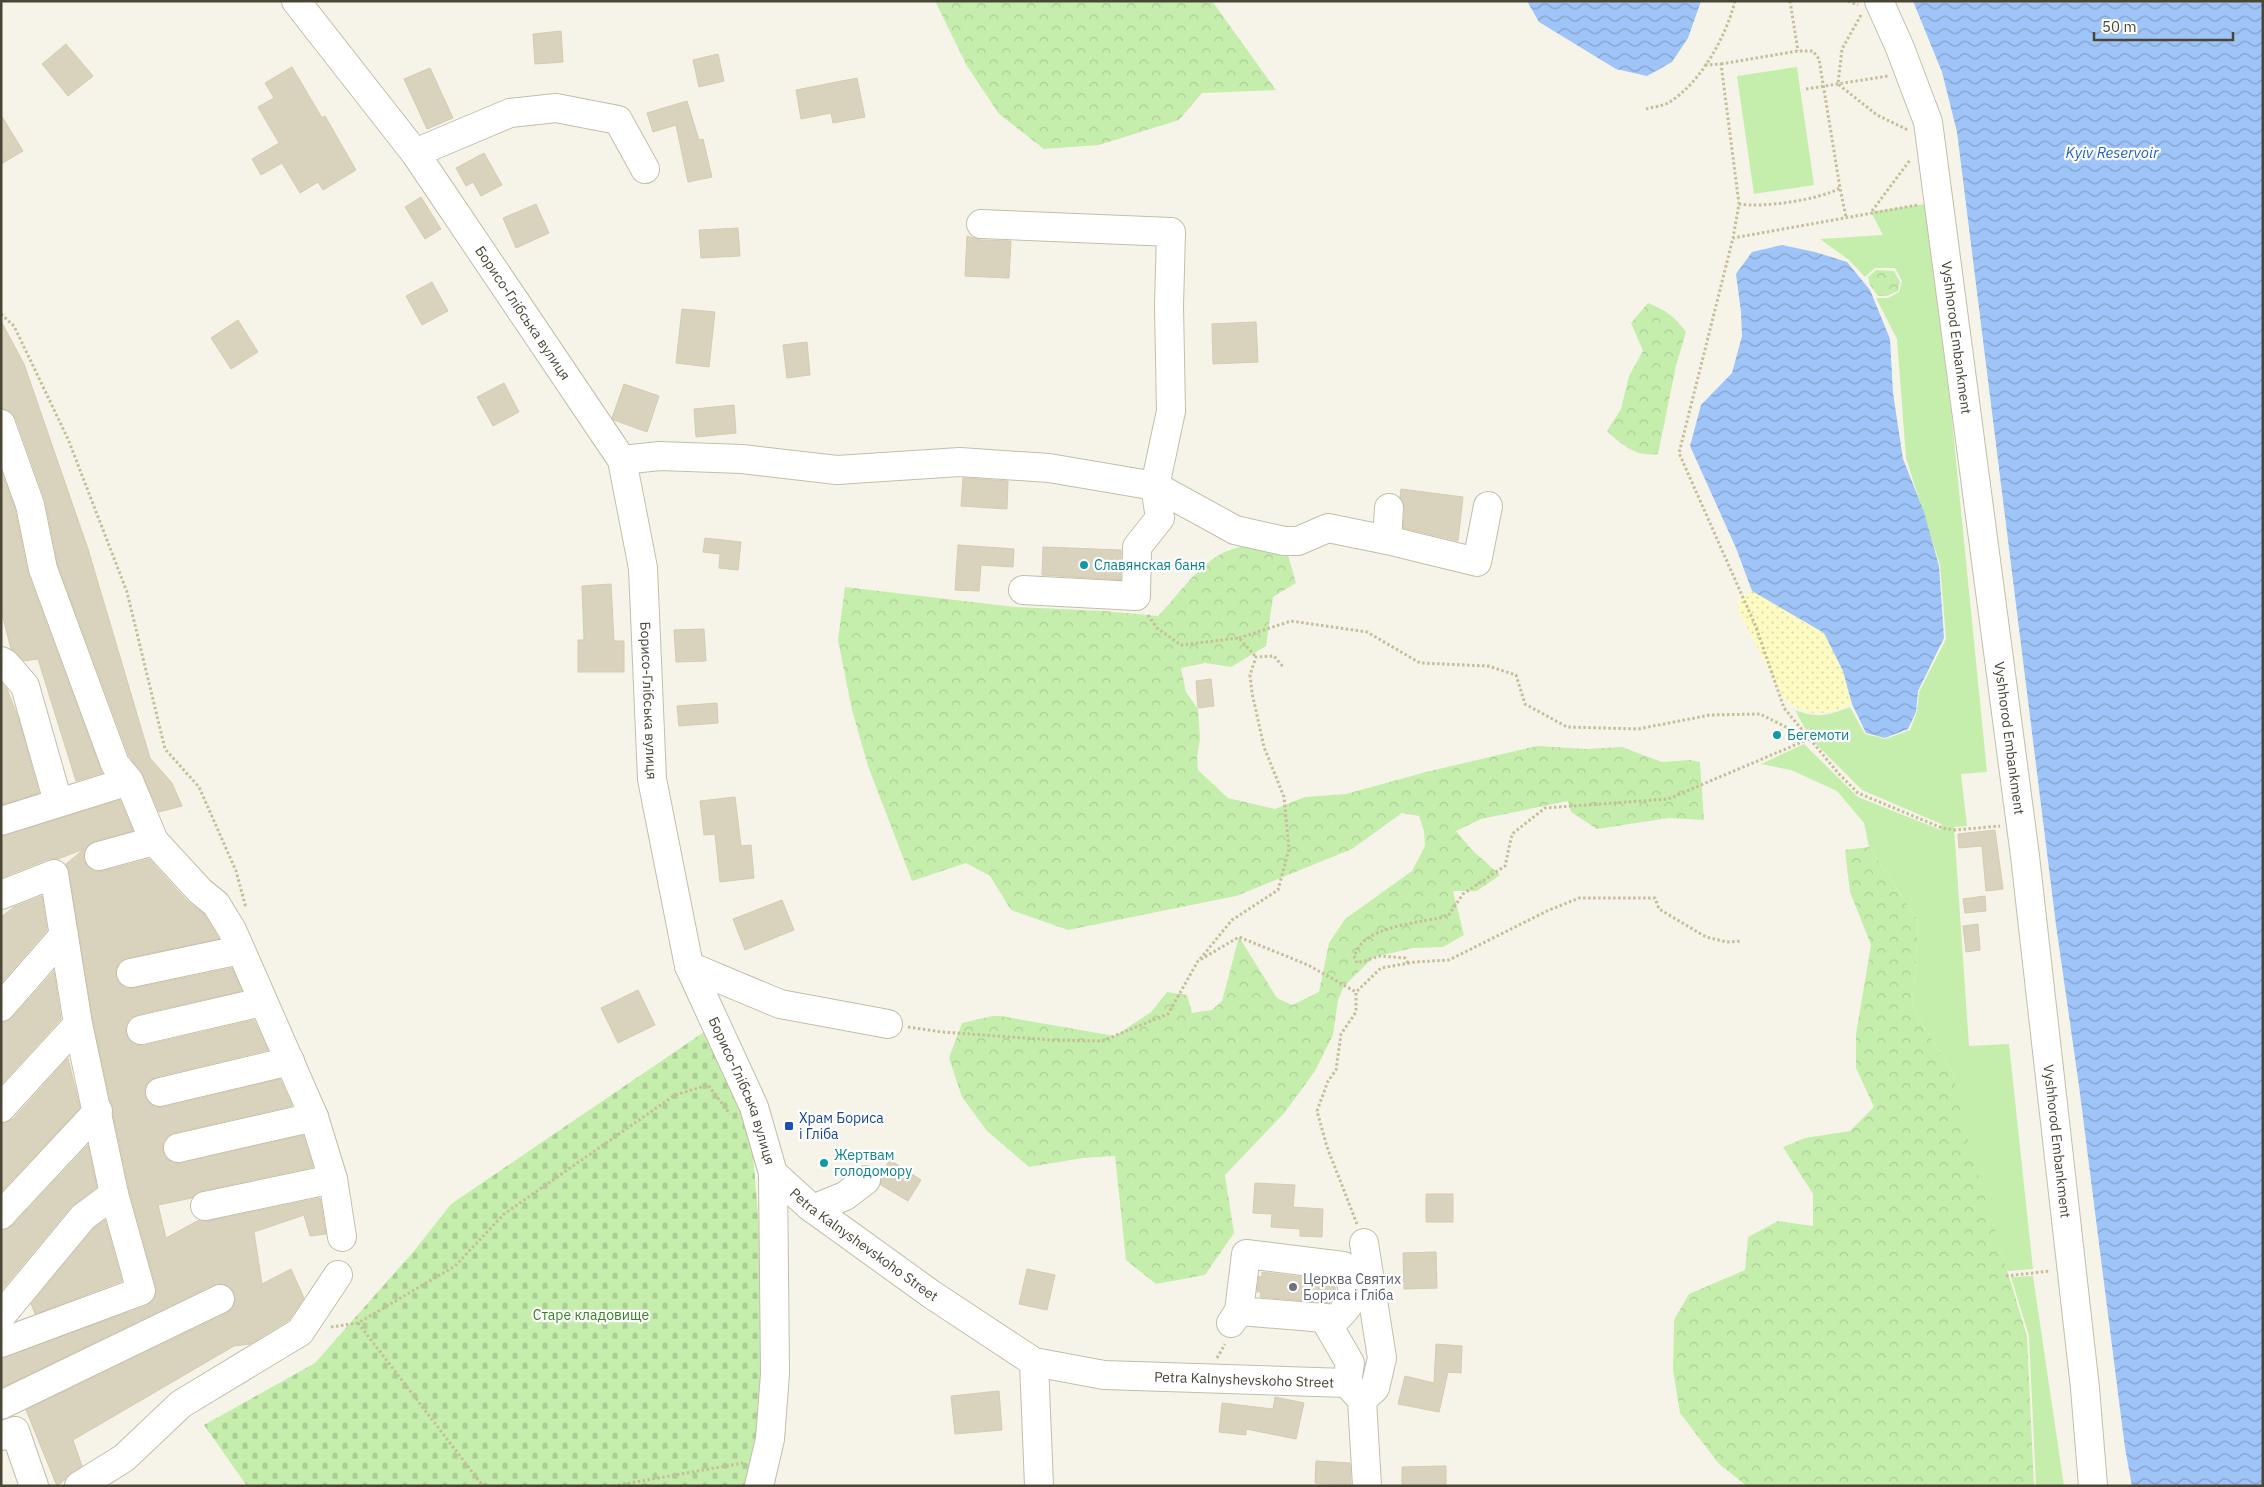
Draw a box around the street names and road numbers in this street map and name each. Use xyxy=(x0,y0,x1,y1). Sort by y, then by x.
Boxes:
street label: Борисо-Глібська вулиця xyxy=(471,242,575,384)
street label: Vyshhorod Embankment xyxy=(1937,260,1976,415)
street label: Борисо-Глібська вулиця xyxy=(636,621,661,780)
street label: Vyshhorod Embankment xyxy=(1990,660,2028,816)
street label: Борисо-Глібська вулиця xyxy=(705,1014,779,1167)
street label: Vyshhorod Embankment xyxy=(2040,1063,2075,1219)
street label: Petra Kalnyshevskoho Street xyxy=(786,1184,942,1305)
street label: Petra Kalnyshevskoho Street xyxy=(1154,1368,1334,1392)

